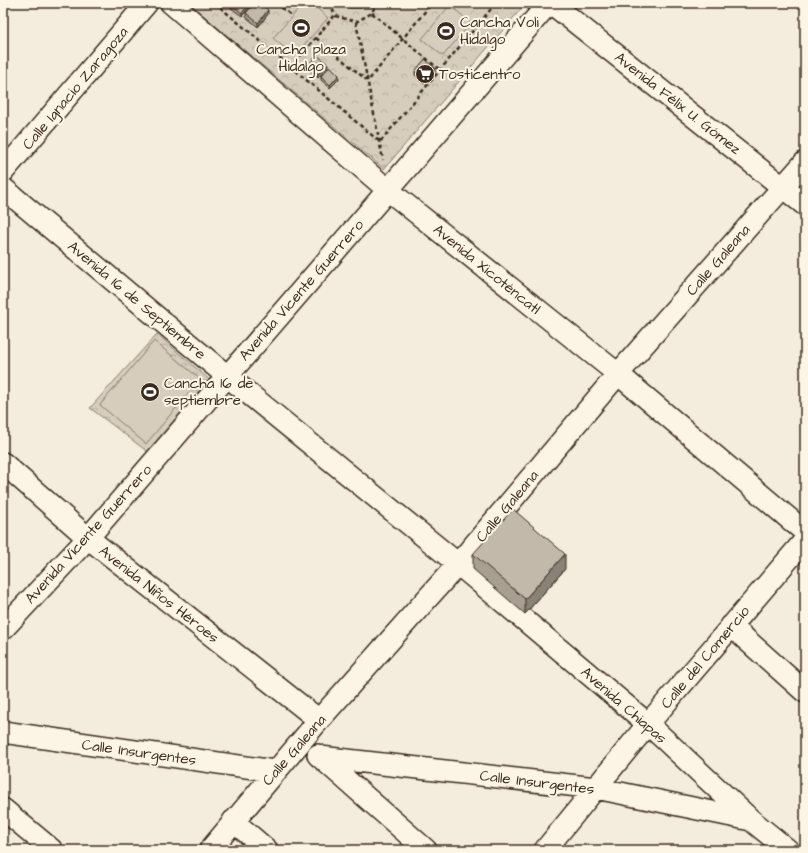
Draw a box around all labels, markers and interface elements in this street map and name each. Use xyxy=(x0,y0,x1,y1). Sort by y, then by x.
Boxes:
place label: Cancha Voli Hidalgo xyxy=(460,12,540,51)
sports icon: Cancha plaza Hidalgo xyxy=(290,17,312,39)
sports icon: Cancha Voli Hidalgo xyxy=(435,20,457,42)
street label: Calle Ignacio Zaragoza xyxy=(18,22,134,155)
place label: Cancha plaza Hidalgo xyxy=(256,39,346,78)
street label: Avenida Félix U. Gómez xyxy=(610,47,746,160)
supermarket icon: Tosticentro xyxy=(414,63,436,85)
place label: Tosticentro xyxy=(439,64,521,85)
street label: Avenida Vicente Guerrero xyxy=(234,215,369,366)
street label: Avenida Xicoténcatl xyxy=(428,219,545,319)
street label: Calle Galeana xyxy=(681,220,756,301)
street label: Avenida 16 de Septiembre xyxy=(63,236,210,365)
place label: Cancha 16 de septiembre xyxy=(164,373,253,411)
sports icon: Cancha 16 de septiembre xyxy=(139,381,161,403)
street label: Avenida Vicente Guerrero xyxy=(20,460,157,609)
street label: Calle Galeana xyxy=(471,465,544,547)
street label: Avenida Niños Héroes xyxy=(94,541,224,648)
street label: Calle del Comercio xyxy=(656,601,755,713)
street label: Avenida Chiapas xyxy=(576,662,672,749)
street label: Calle Galeana xyxy=(257,710,332,791)
street label: Calle Insurgentes xyxy=(80,734,198,772)
street label: Calle Insurgentes xyxy=(478,765,596,801)

